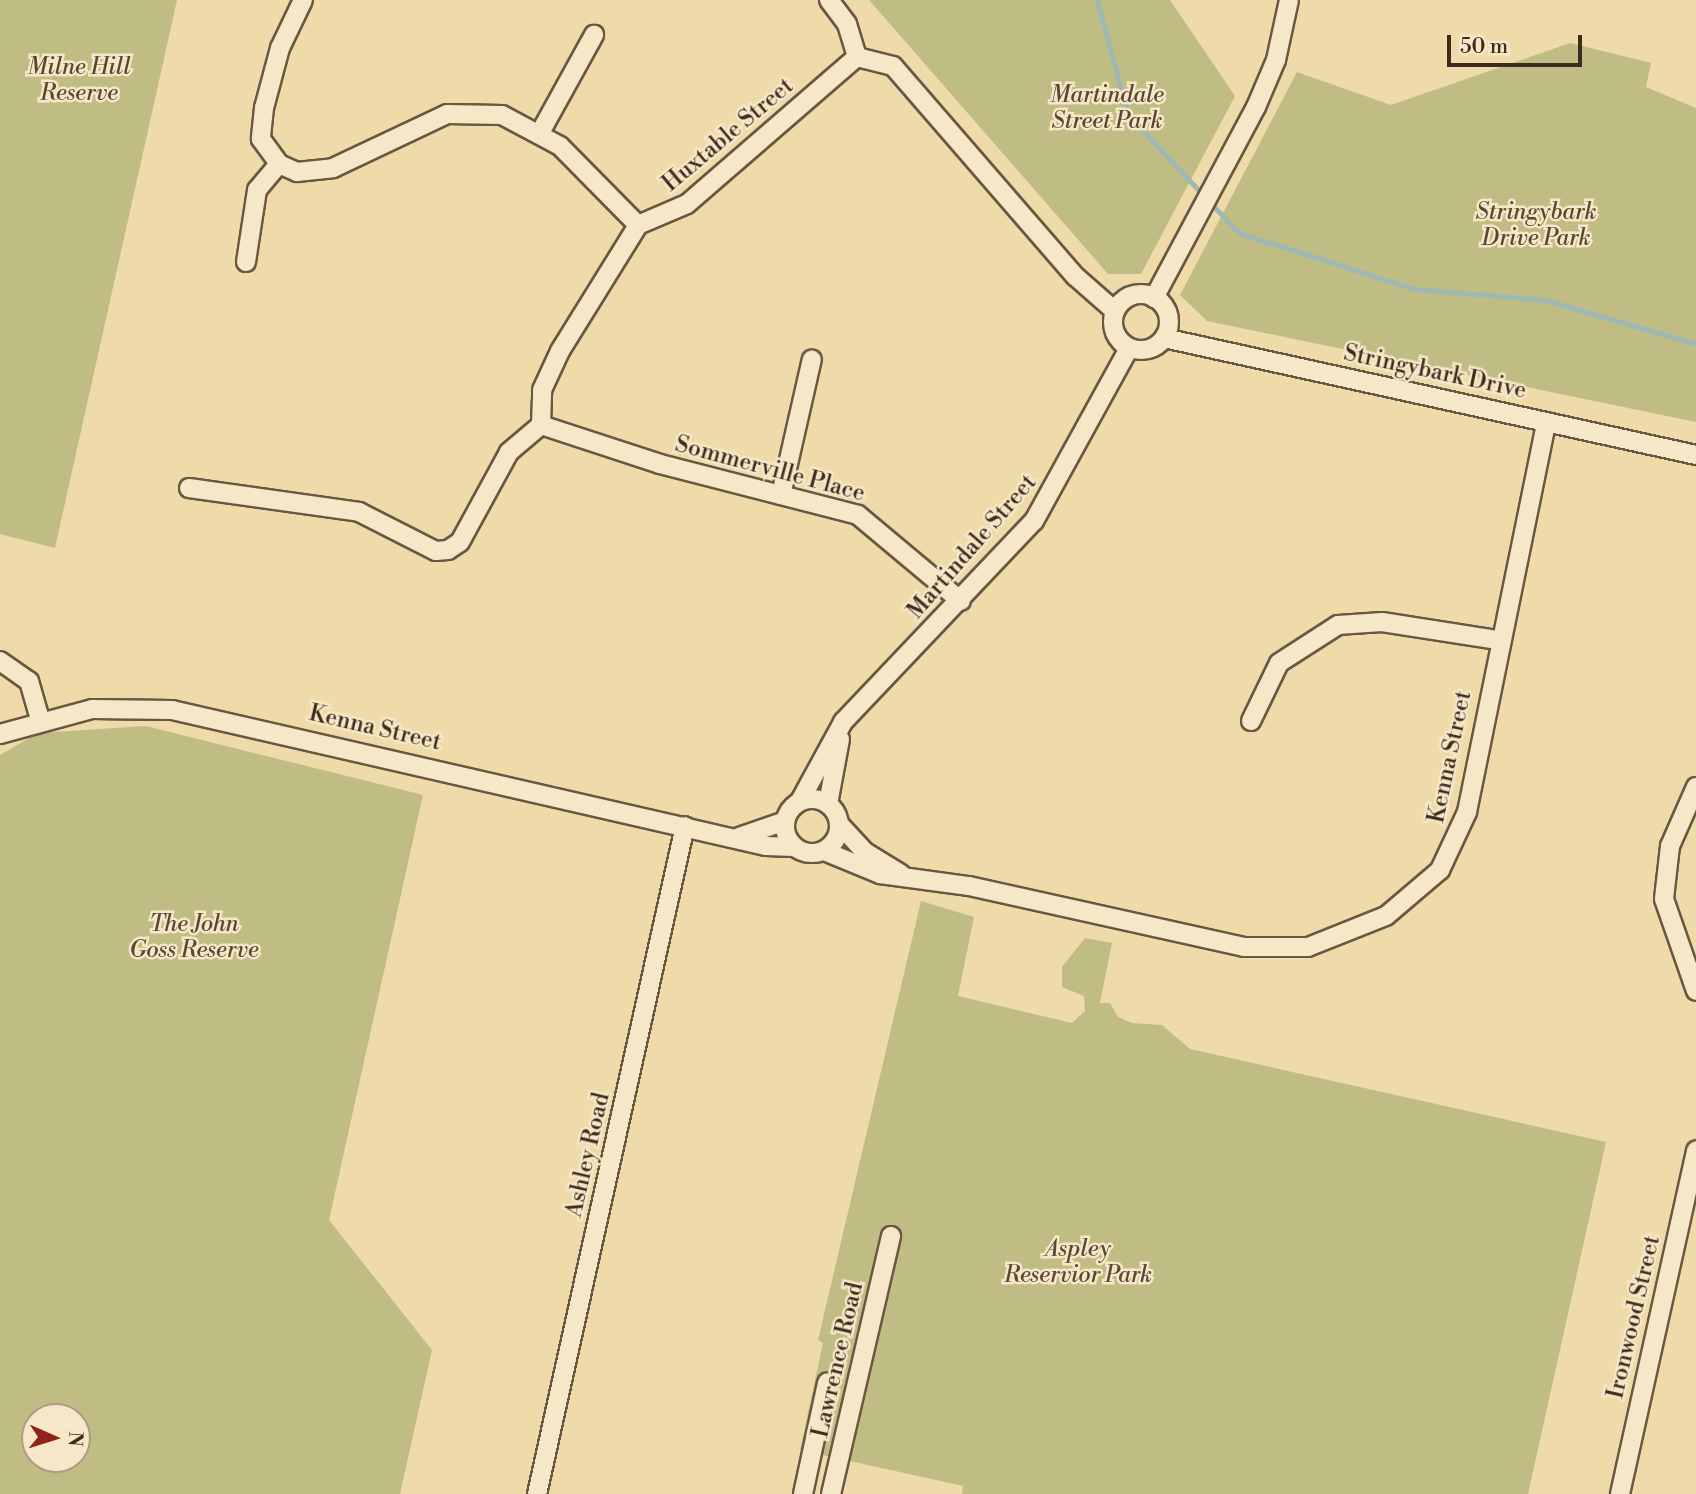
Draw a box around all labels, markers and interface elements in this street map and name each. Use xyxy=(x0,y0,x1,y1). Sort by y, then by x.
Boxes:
scale bar xyxy=(1451,21,1586,65)
text: 50 m xyxy=(1460,34,1508,60)
park label: Milne Hill Reserve xyxy=(27,53,131,107)
street label: Huxtable Street xyxy=(657,72,799,198)
park label: Martindale Street Park xyxy=(1050,81,1164,135)
park label: Stringybark Drive Park xyxy=(1476,198,1596,252)
street label: Stringybark Drive xyxy=(1341,339,1529,405)
street label: Sommerville Place xyxy=(672,430,868,508)
street label: Martindale Street xyxy=(902,469,1042,625)
street label: Kenna Street xyxy=(1423,688,1477,826)
street label: Kenna Street xyxy=(306,699,444,757)
park label: The John Goss Reserve xyxy=(129,910,259,964)
street label: Ashley Road xyxy=(560,1090,616,1220)
street label: Ironwood Street xyxy=(1602,1233,1666,1401)
park label: Aspley Reservior Park xyxy=(1004,1235,1152,1289)
street label: Lawrence Road xyxy=(807,1279,869,1441)
north arrow xyxy=(21,1403,91,1473)
text: N xyxy=(63,1431,87,1447)

